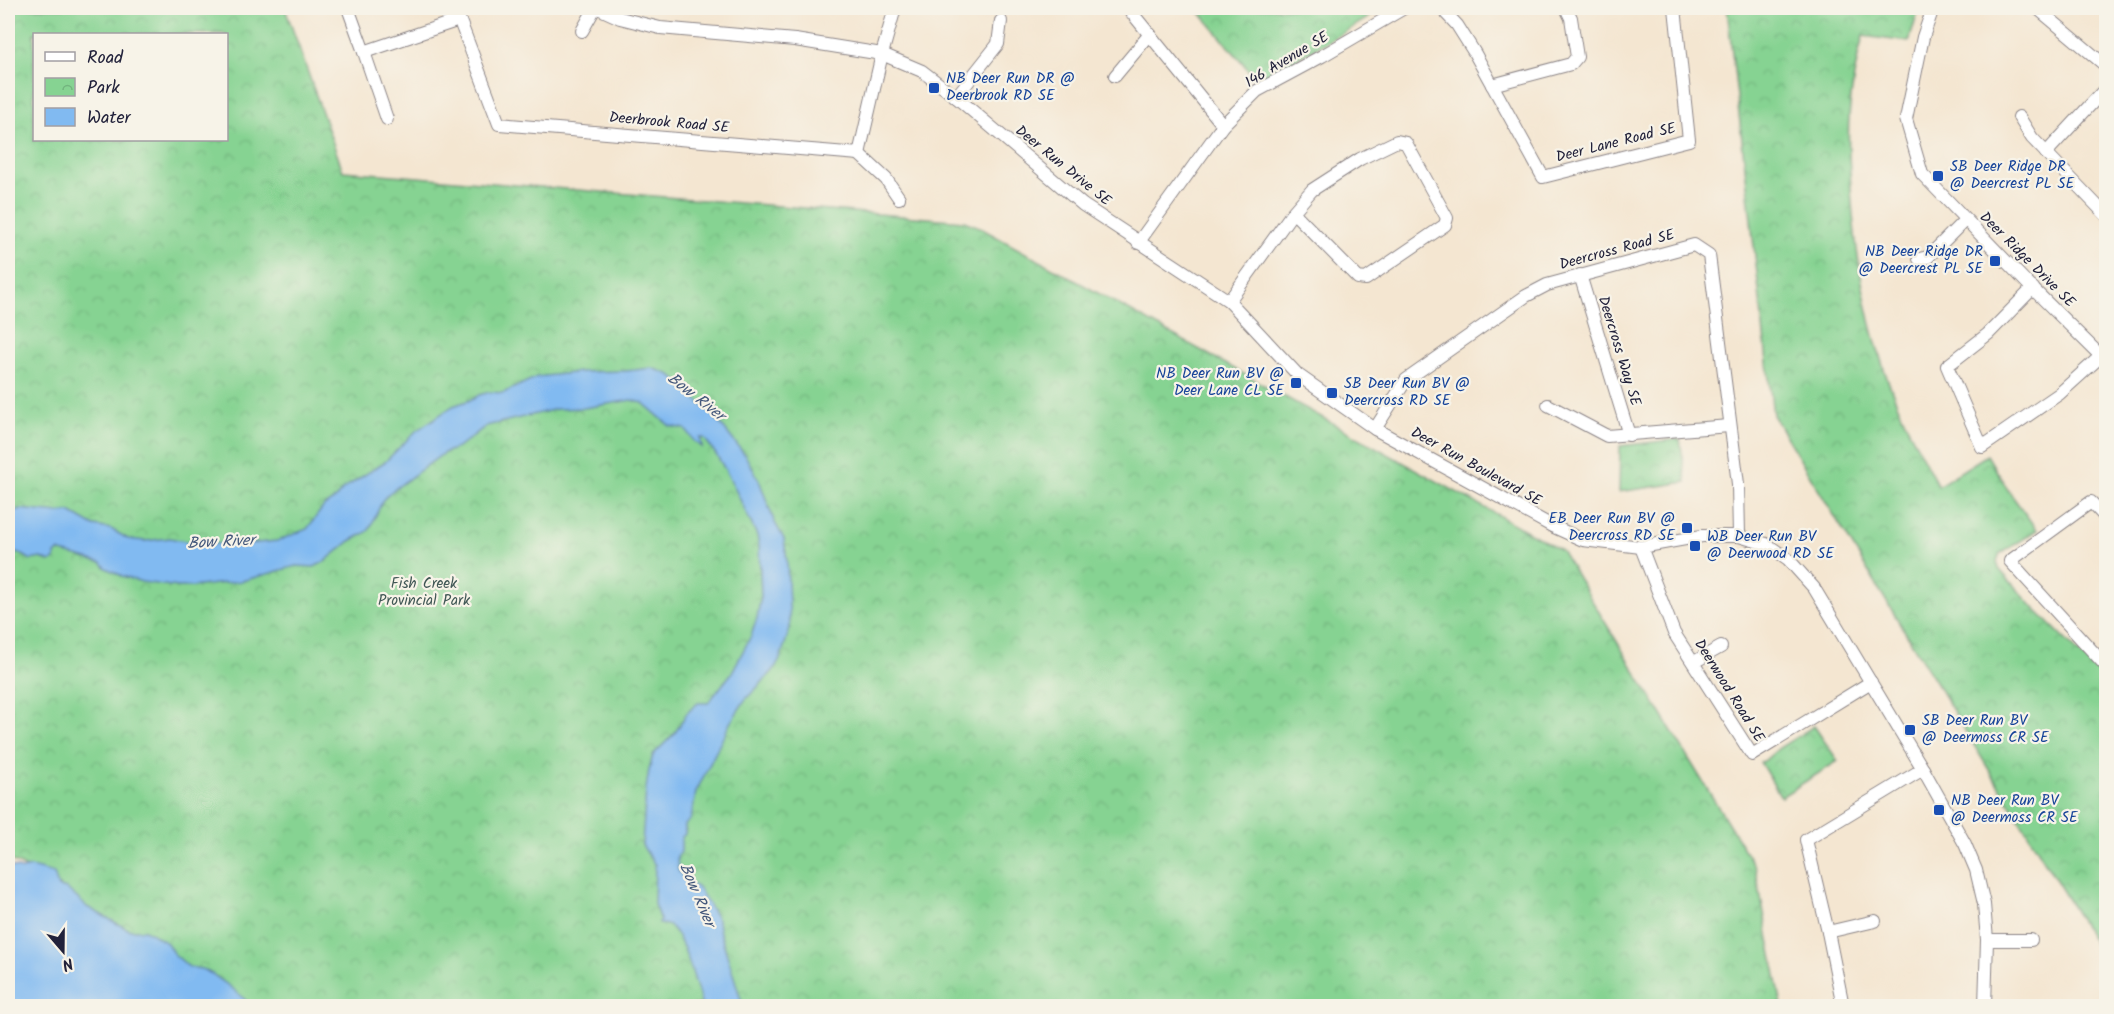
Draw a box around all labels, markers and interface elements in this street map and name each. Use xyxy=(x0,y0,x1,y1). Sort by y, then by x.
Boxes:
street label: 146 Avenue SE xyxy=(1240,25,1335,95)
legend xyxy=(33,33,228,141)
text: Road xyxy=(87,44,124,73)
place label: NB Deer Run DR @ Deerbrook RD SE xyxy=(946,67,1075,108)
text: Park xyxy=(87,74,120,103)
marker: NB Deer Run DR @ Deerbrook RD SE xyxy=(927,81,941,95)
text: Water xyxy=(87,104,132,133)
street label: Deerbrook Road SE xyxy=(608,106,731,140)
street label: Deer Lane Road SE xyxy=(1553,116,1680,170)
street label: Deer Run Drive SE xyxy=(1010,119,1117,213)
place label: SB Deer Ridge DR @ Deercrest PL SE xyxy=(1950,155,2076,196)
marker: SB Deer Ridge DR @ Deercrest PL SE xyxy=(1931,169,1945,183)
street label: Deer Ridge Drive SE xyxy=(1973,206,2082,315)
street label: Deercross Road SE xyxy=(1557,223,1678,277)
place label: NB Deer Ridge DR @ Deercrest PL SE xyxy=(1859,240,1984,281)
marker: NB Deer Ridge DR @ Deercrest PL SE xyxy=(1988,254,2002,268)
street label: Deercross Way SE xyxy=(1591,293,1647,410)
place label: NB Deer Run BV @ Deer Lane CL SE xyxy=(1156,362,1285,403)
water label: Bow River xyxy=(662,367,733,430)
place label: SB Deer Run BV @ Deercross RD SE xyxy=(1344,372,1470,413)
marker: NB Deer Run BV @ Deer Lane CL SE xyxy=(1289,376,1303,390)
marker: SB Deer Run BV @ Deercross RD SE xyxy=(1325,386,1339,400)
street label: Deer Run Boulevard SE xyxy=(1406,421,1547,514)
place label: EB Deer Run BV @ Deercross RD SE xyxy=(1548,507,1676,548)
marker: EB Deer Run BV @ Deercross RD SE xyxy=(1680,521,1694,535)
place label: WB Deer Run BV @ Deerwood RD SE xyxy=(1707,525,1835,566)
water label: Bow River xyxy=(187,528,259,556)
marker: WB Deer Run BV @ Deerwood RD SE xyxy=(1688,539,1702,553)
park label: Fish Creek Provincial Park xyxy=(378,572,471,613)
street label: Deerwood Road SE xyxy=(1688,635,1771,748)
place label: SB Deer Run BV @ Deermoss CR SE xyxy=(1922,709,2050,750)
marker: SB Deer Run BV @ Deermoss CR SE xyxy=(1903,723,1917,737)
place label: NB Deer Run BV @ Deermoss CR SE xyxy=(1951,789,2079,830)
marker: NB Deer Run BV @ Deermoss CR SE xyxy=(1932,803,1946,817)
water label: Bow River xyxy=(672,859,723,934)
north arrow xyxy=(33,921,93,981)
text: N xyxy=(59,950,77,977)

